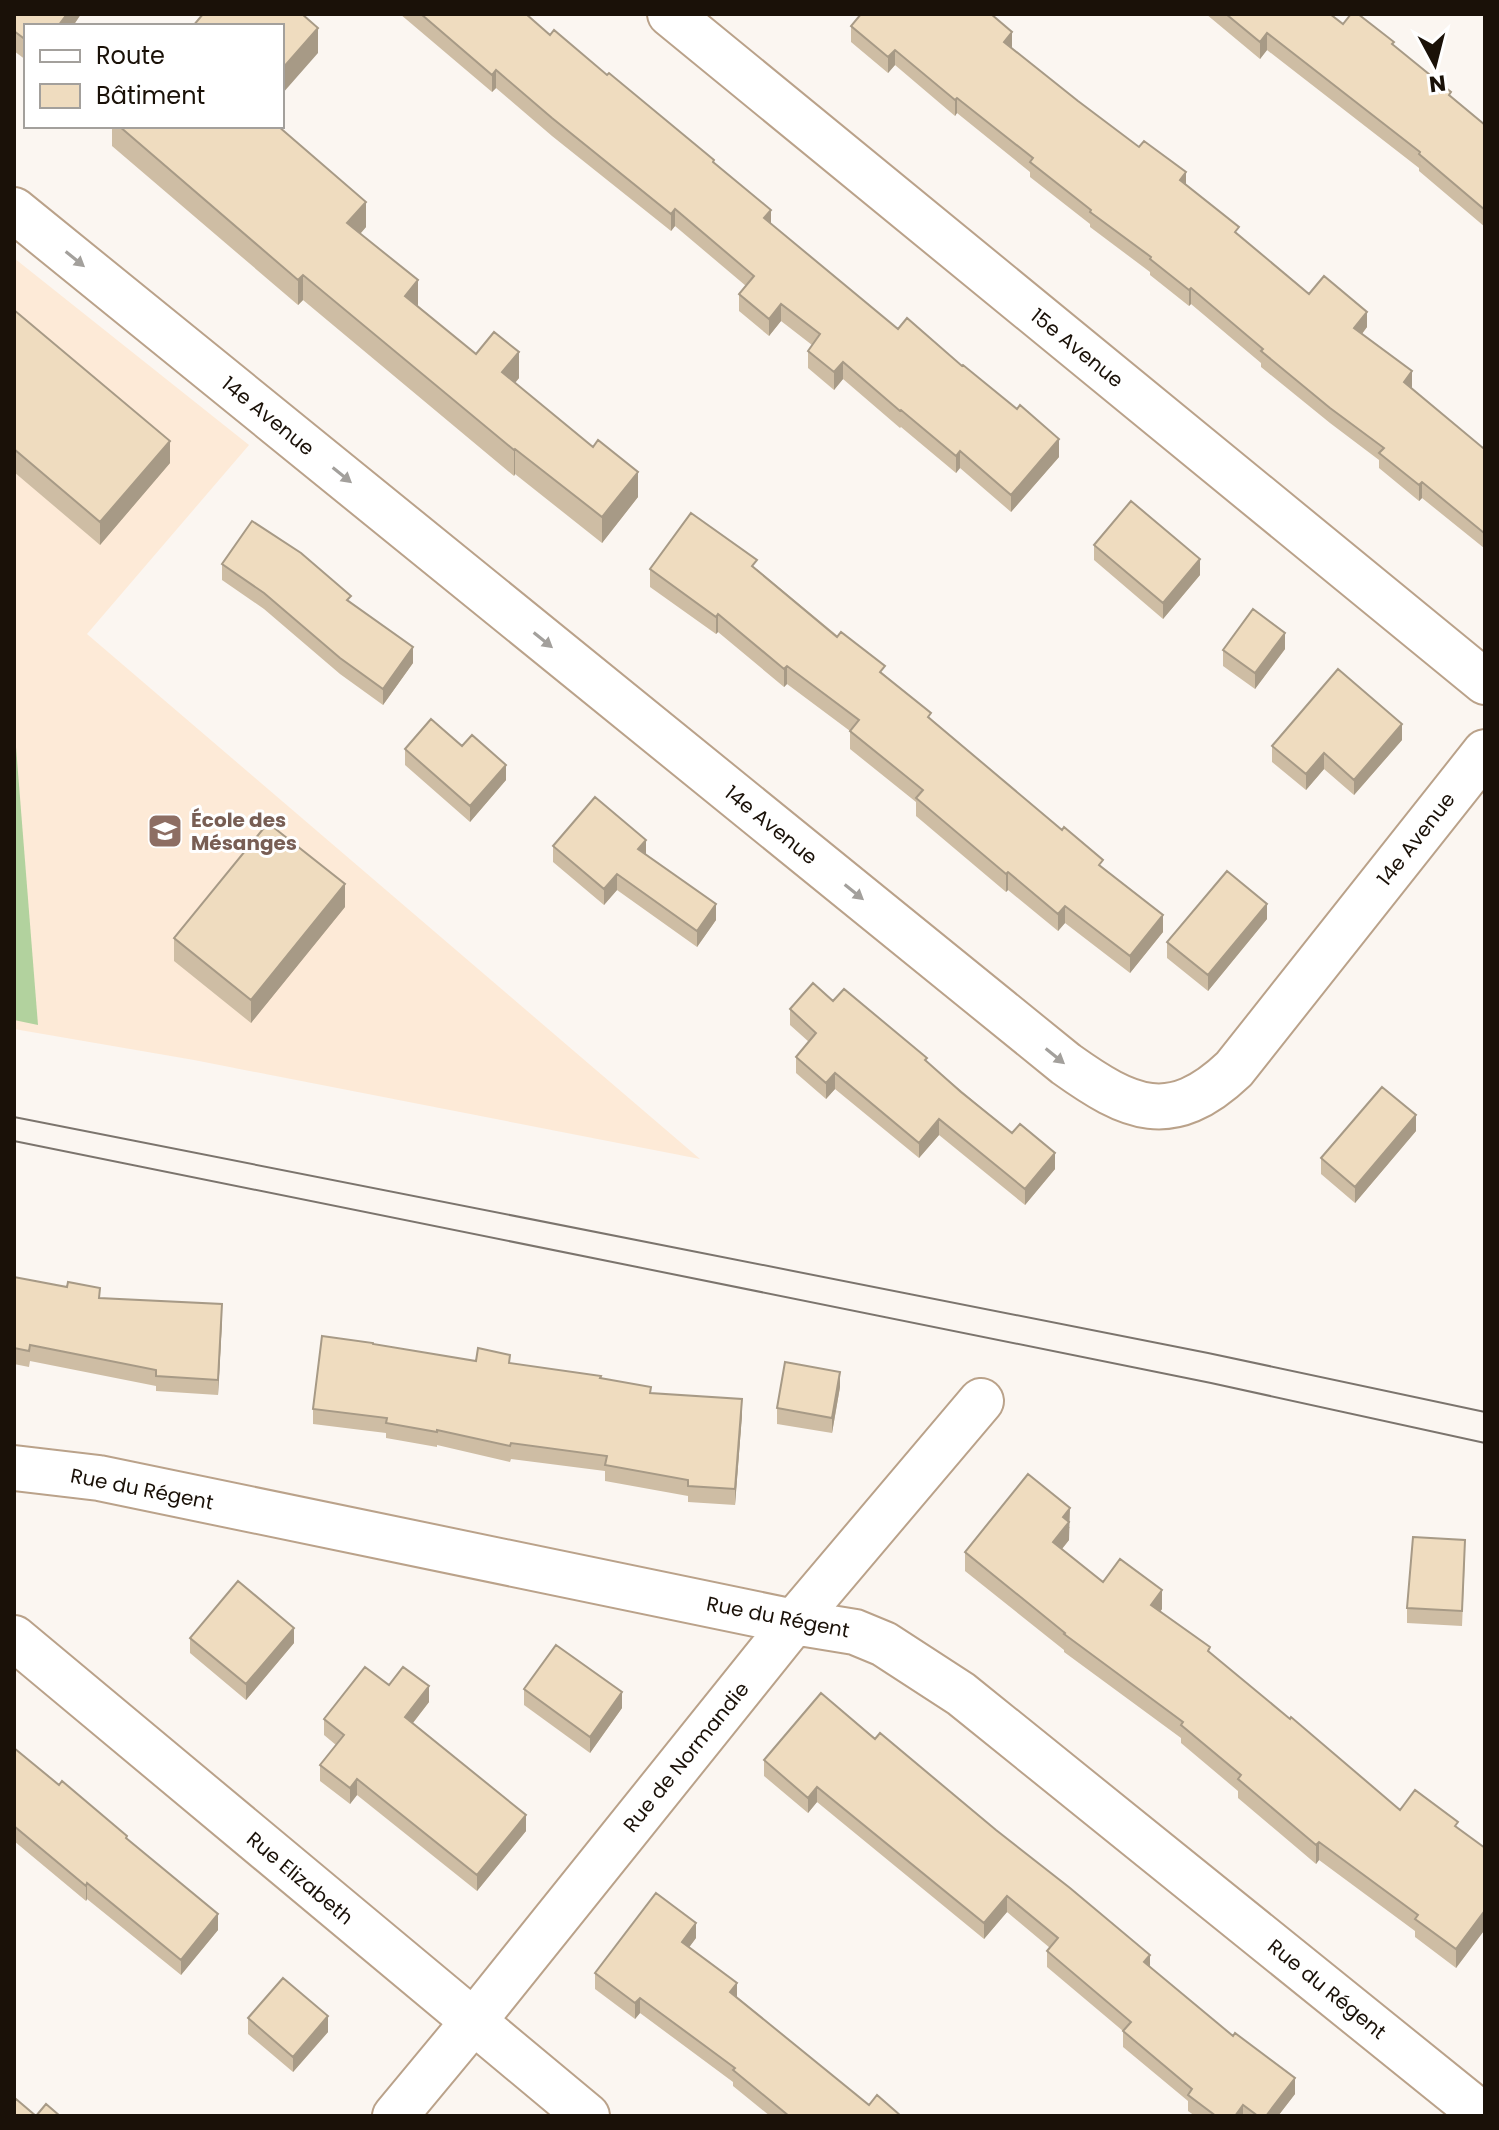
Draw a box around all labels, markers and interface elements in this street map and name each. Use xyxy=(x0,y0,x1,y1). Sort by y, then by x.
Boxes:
legend xyxy=(24,24,284,128)
north arrow xyxy=(1395,24,1475,104)
text: Route xyxy=(96,39,165,72)
text: N xyxy=(1427,67,1447,100)
text: Bâtiment xyxy=(96,79,205,112)
one-way arrow xyxy=(65,250,85,267)
street label: 15e Avenue xyxy=(1025,302,1129,394)
street label: 14e Avenue xyxy=(216,370,320,462)
one-way arrow xyxy=(332,466,352,483)
one-way arrow xyxy=(533,631,554,648)
street label: 14e Avenue xyxy=(719,779,823,871)
street label: 14e Avenue xyxy=(1371,786,1461,892)
place label: École des Mésanges xyxy=(191,806,297,857)
school or university icon: École des Mésanges xyxy=(146,812,184,850)
one-way arrow xyxy=(844,883,864,900)
one-way arrow xyxy=(1045,1047,1065,1064)
street label: Rue du Régent xyxy=(68,1461,216,1517)
street label: Rue du Régent xyxy=(704,1589,852,1645)
street label: Rue de Normandie xyxy=(617,1676,755,1838)
street label: Rue Elizabeth xyxy=(241,1825,359,1931)
street label: Rue du Régent xyxy=(1262,1933,1392,2045)

